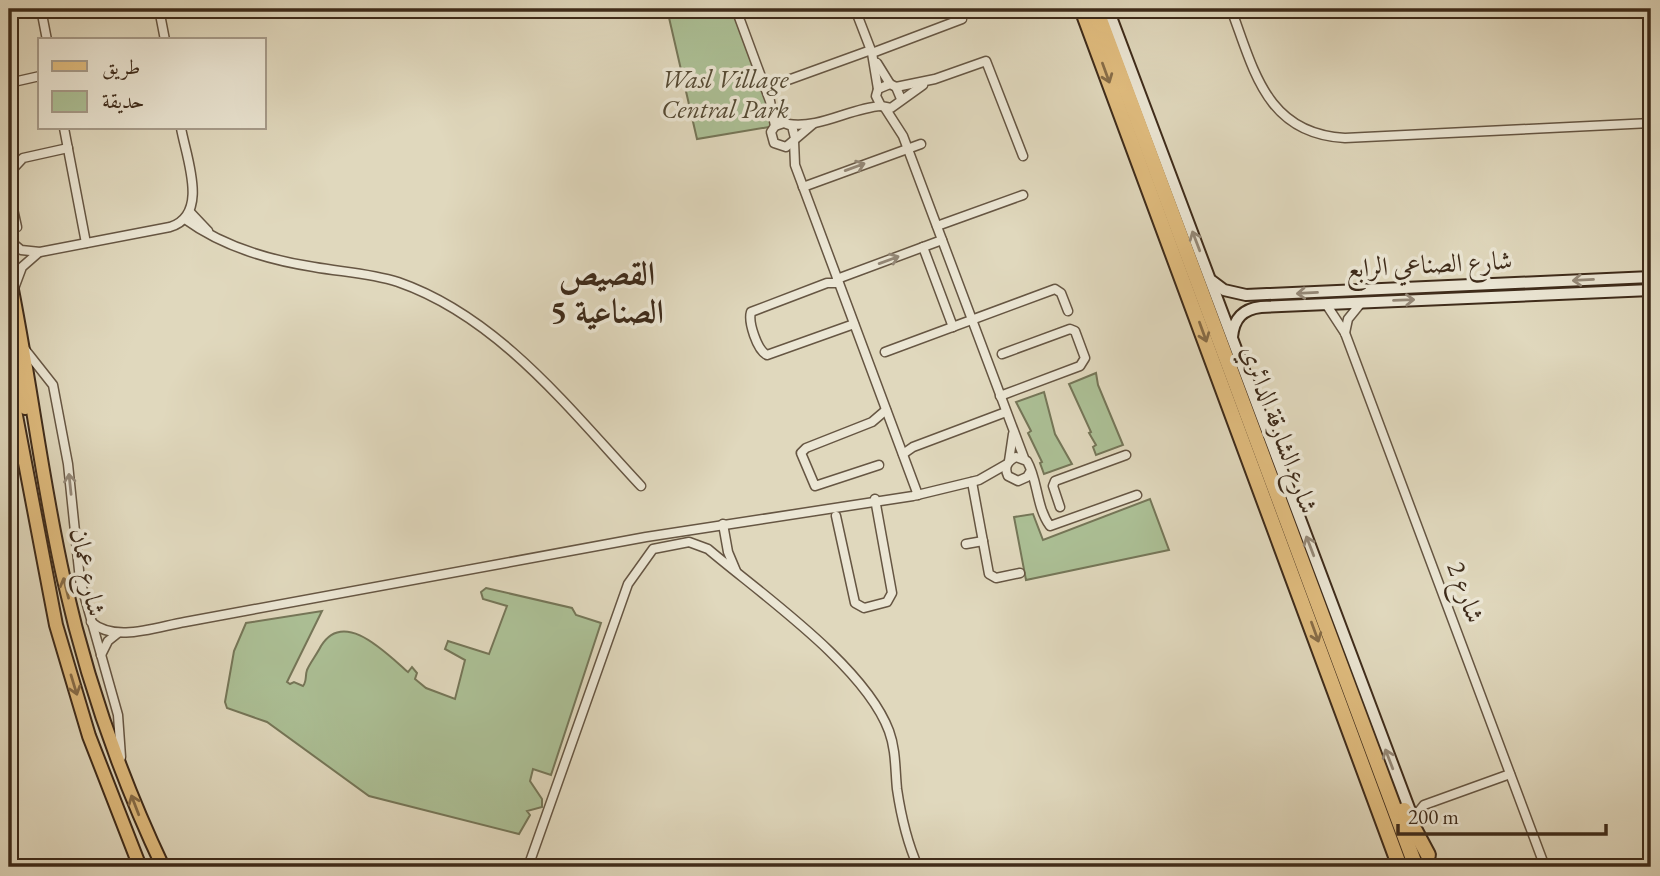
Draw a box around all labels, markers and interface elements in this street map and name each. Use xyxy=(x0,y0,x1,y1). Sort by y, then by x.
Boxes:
legend xyxy=(38,38,266,130)
text: طريق xyxy=(102,53,140,80)
one-way arrow xyxy=(1101,61,1113,83)
park label: Wasl Village Central Park xyxy=(661,62,790,126)
text: حديقة xyxy=(102,87,145,114)
one-way arrow xyxy=(844,160,866,173)
one-way arrow xyxy=(1189,230,1201,252)
street label: شارع الصناعي الرابع xyxy=(1345,243,1514,292)
district label: القصيص الصناعية 5 xyxy=(550,252,664,333)
one-way arrow xyxy=(878,252,900,265)
one-way arrow xyxy=(1572,274,1595,287)
one-way arrow xyxy=(1296,286,1319,299)
one-way arrow xyxy=(1392,294,1415,307)
one-way arrow xyxy=(1198,320,1210,342)
street label: شارع الشارقة الدائري xyxy=(1229,340,1326,520)
one-way arrow xyxy=(64,473,77,496)
street label: شارع عمان xyxy=(57,525,114,620)
one-way arrow xyxy=(1302,535,1315,557)
street label: شارع 2 xyxy=(1435,557,1493,629)
one-way arrow xyxy=(59,577,72,600)
one-way arrow xyxy=(1310,621,1322,643)
one-way arrow xyxy=(68,674,81,696)
one-way arrow xyxy=(1382,748,1395,770)
scale bar xyxy=(1398,792,1606,836)
one-way arrow xyxy=(128,794,141,816)
text: 200 m xyxy=(1408,803,1459,830)

